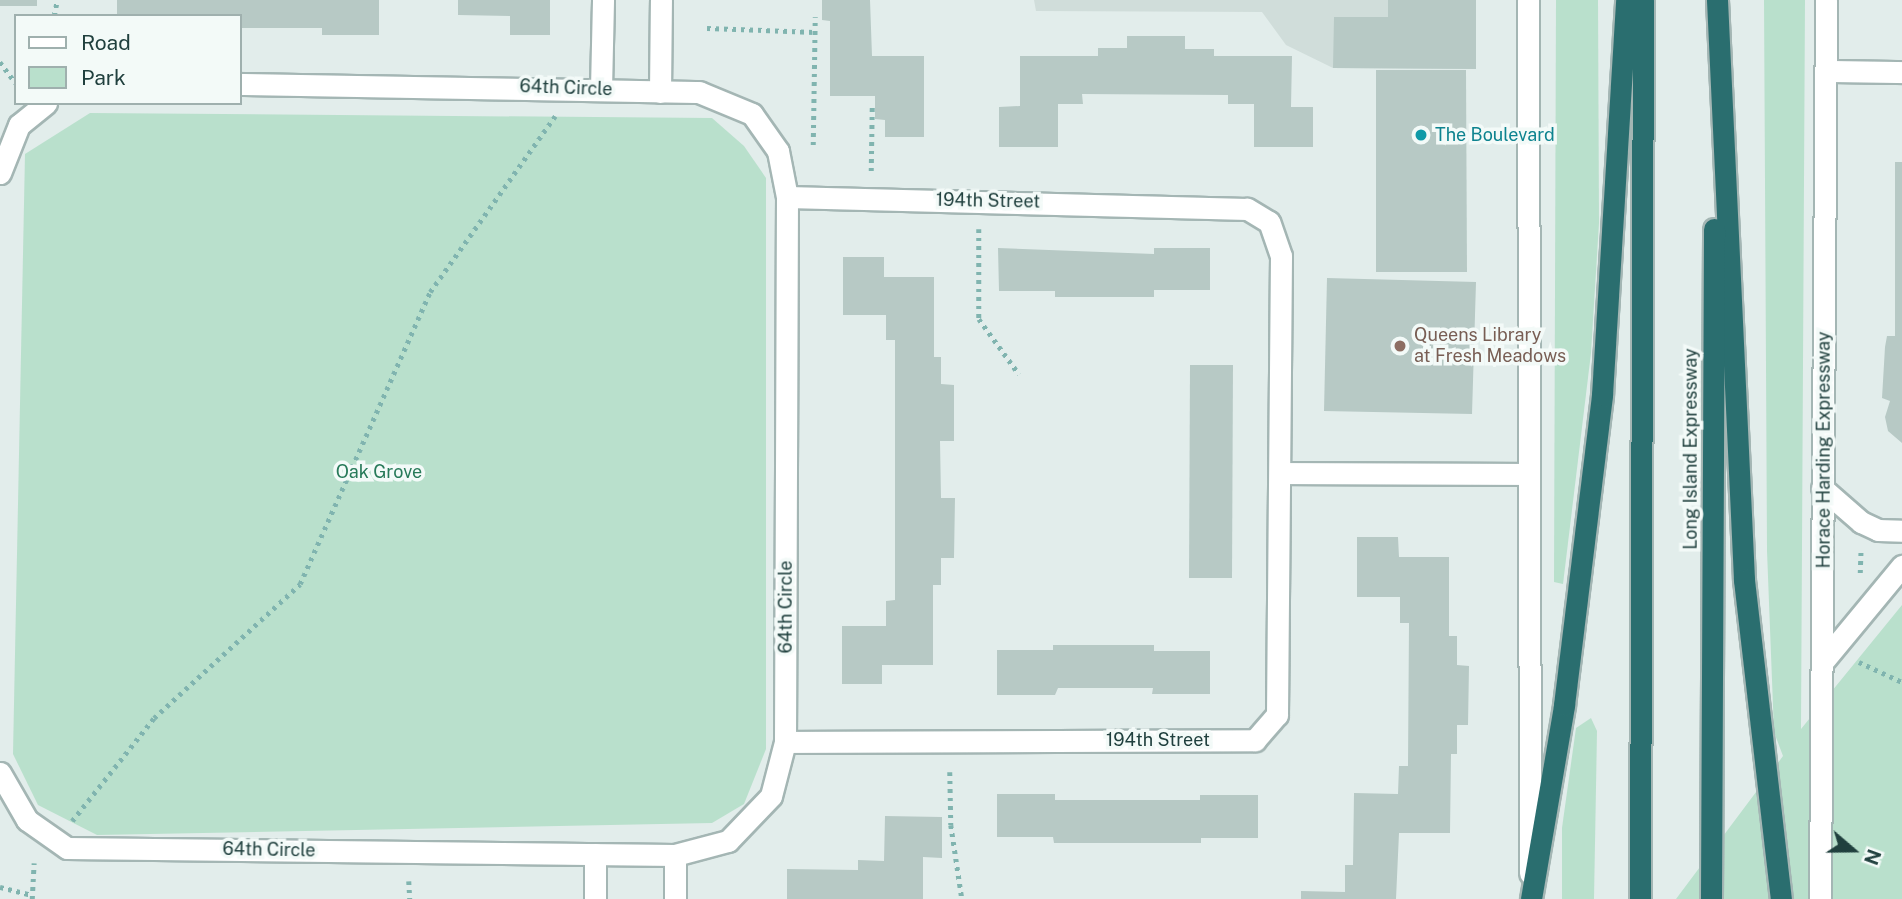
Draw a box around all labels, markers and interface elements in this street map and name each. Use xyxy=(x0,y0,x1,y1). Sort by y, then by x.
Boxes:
legend xyxy=(14,14,242,105)
text: Road xyxy=(81,30,131,55)
text: Park xyxy=(81,65,126,90)
street label: 64th Circle xyxy=(519,76,613,100)
place label: The Boulevard xyxy=(1435,124,1555,146)
marker: The Boulevard xyxy=(1413,127,1429,143)
street label: 194th Street xyxy=(936,189,1040,213)
place label: Queens Library at Fresh Meadows xyxy=(1414,325,1566,368)
street label: Horace Harding Expressway xyxy=(1813,332,1835,568)
marker: Queens Library at Fresh Meadows xyxy=(1392,338,1408,354)
street label: Long Island Expressway xyxy=(1680,348,1702,550)
park label: Oak Grove xyxy=(336,461,422,483)
street label: 64th Circle xyxy=(775,561,797,653)
street label: 194th Street xyxy=(1106,729,1210,751)
north arrow xyxy=(1818,815,1888,885)
street label: 64th Circle xyxy=(222,838,316,862)
text: N xyxy=(1860,846,1886,868)

